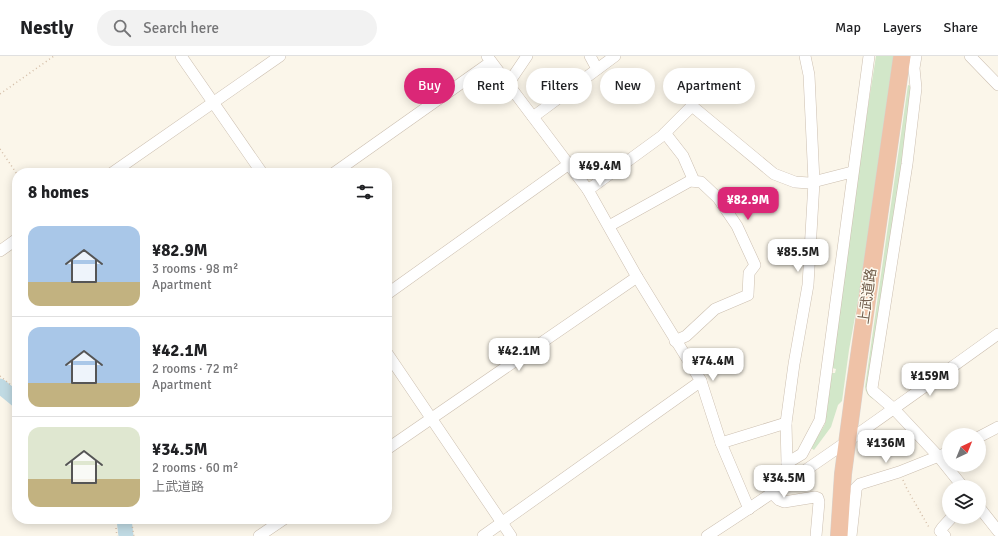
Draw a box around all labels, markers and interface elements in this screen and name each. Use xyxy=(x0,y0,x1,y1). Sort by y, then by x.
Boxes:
search box xyxy=(97,10,377,46)
text: Nestly xyxy=(20,16,73,40)
icon: search xyxy=(111,17,133,39)
text: Search here xyxy=(143,19,219,37)
text: Map xyxy=(835,19,861,36)
text: Layers xyxy=(883,19,922,36)
text: Share xyxy=(944,19,978,36)
chip: Buy xyxy=(404,68,455,104)
chip: Rent xyxy=(463,68,518,104)
chip: Filters xyxy=(526,68,592,104)
chip: New xyxy=(600,68,655,104)
chip: Apartment xyxy=(663,68,755,104)
pin: ¥49.4M xyxy=(567,153,633,187)
text: ¥49.4M xyxy=(579,158,621,174)
icon: filters xyxy=(354,181,376,203)
text: 8 homes xyxy=(28,182,89,203)
pin: ¥82.9M xyxy=(715,187,781,221)
text: ¥82.9M xyxy=(727,192,769,208)
pin: ¥85.5M xyxy=(765,239,831,273)
text: ¥82.9M xyxy=(152,240,208,261)
icon: home xyxy=(60,242,108,290)
text: ¥85.5M xyxy=(777,244,819,260)
text: 3 rooms · 98 m² xyxy=(152,261,238,277)
street label: 上武道路 xyxy=(855,267,880,325)
text: Apartment xyxy=(152,277,212,293)
pin: ¥42.1M xyxy=(486,338,552,372)
text: ¥42.1M xyxy=(152,340,208,361)
icon: home xyxy=(60,343,108,391)
text: ¥42.1M xyxy=(498,343,540,359)
pin: ¥74.4M xyxy=(680,348,746,382)
text: ¥74.4M xyxy=(692,353,734,369)
text: 2 rooms · 72 m² xyxy=(152,361,238,377)
pin: ¥159M xyxy=(902,363,958,397)
text: ¥159M xyxy=(911,368,949,384)
text: Apartment xyxy=(152,377,212,393)
north arrow xyxy=(942,428,986,472)
map controls xyxy=(942,428,986,524)
pin: ¥136M xyxy=(858,430,914,464)
text: ¥136M xyxy=(867,435,905,451)
text: ¥34.5M xyxy=(152,439,208,460)
icon: home xyxy=(60,443,108,491)
text: 2 rooms · 60 m² xyxy=(152,460,238,476)
pin: ¥34.5M xyxy=(751,465,817,499)
text: ¥34.5M xyxy=(763,470,805,486)
text: 上武道路 xyxy=(152,479,204,495)
button: layers xyxy=(942,480,986,524)

